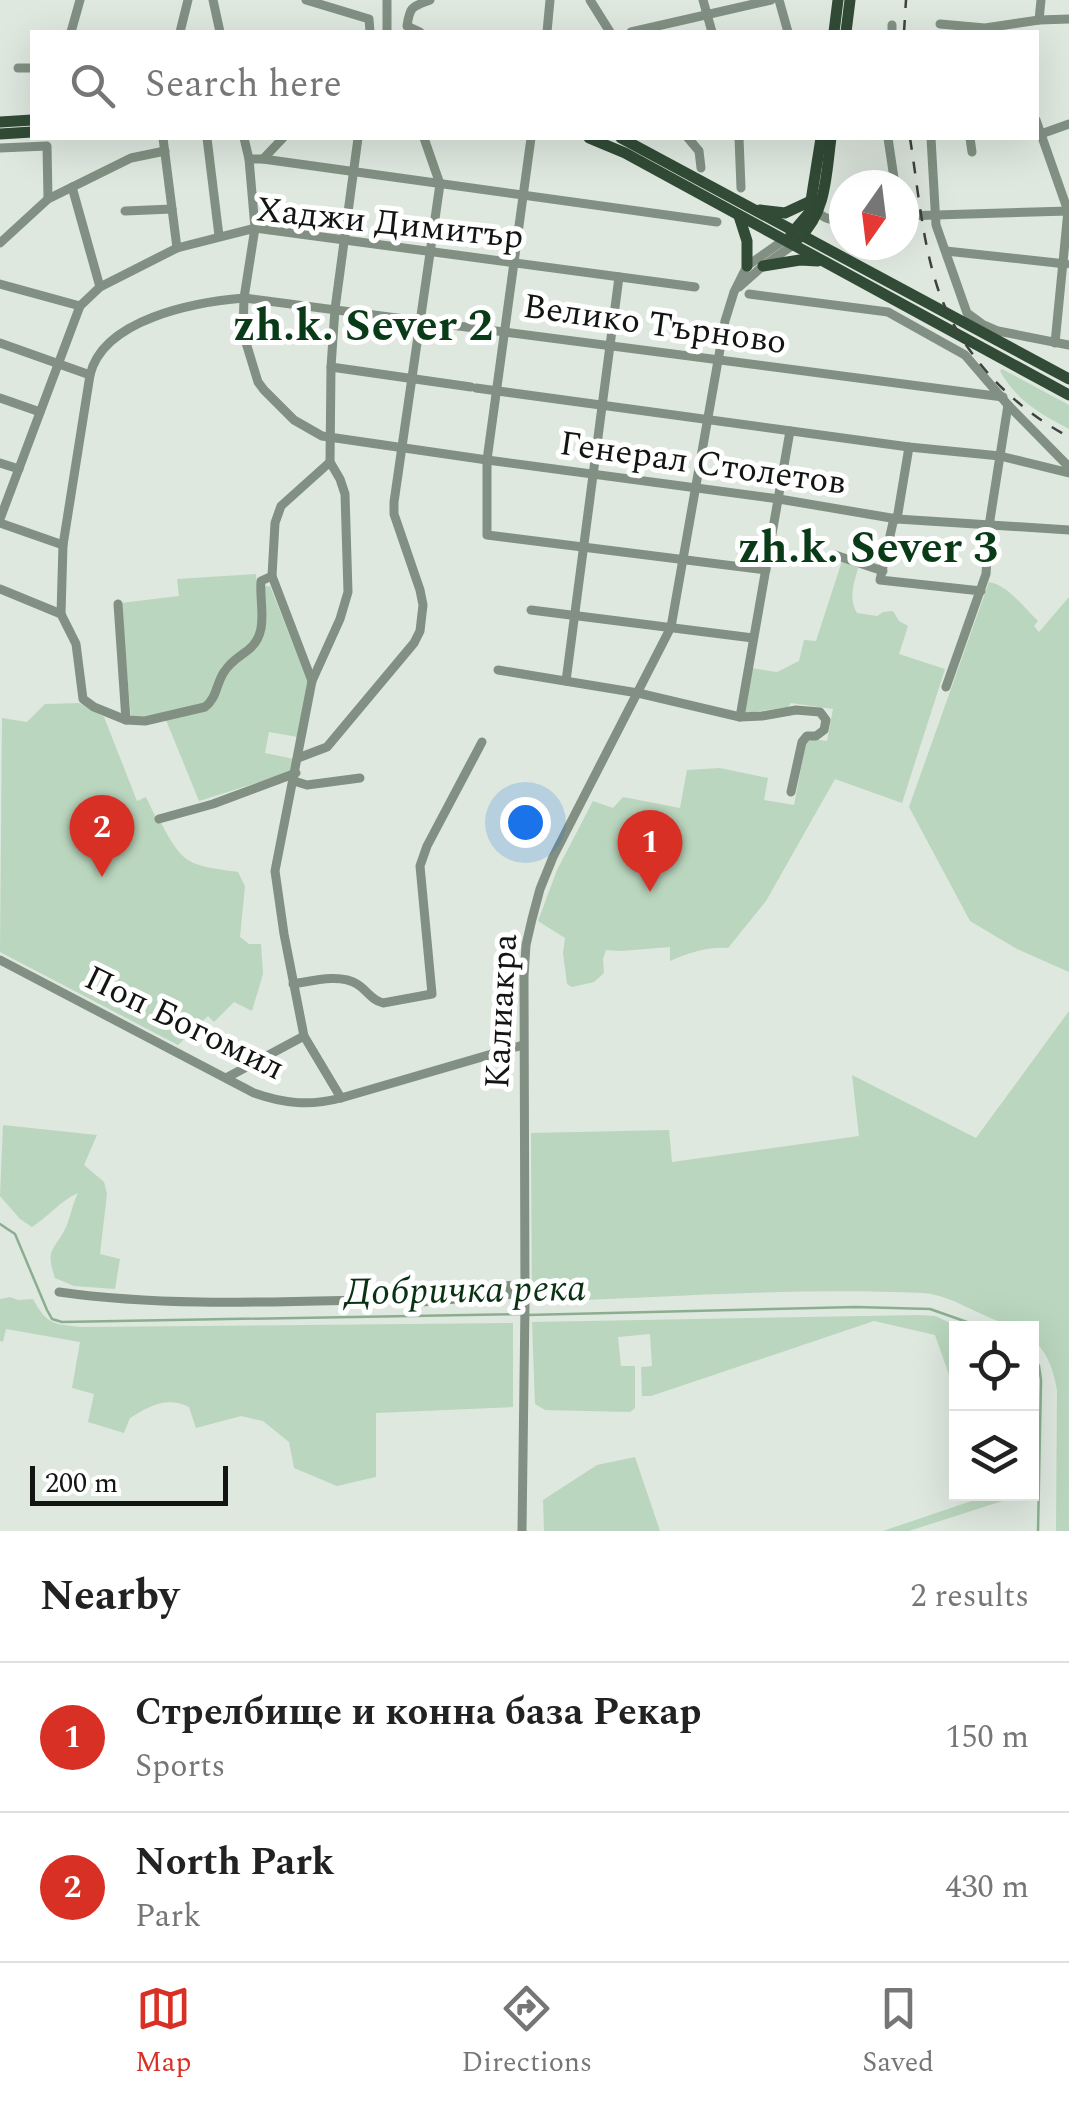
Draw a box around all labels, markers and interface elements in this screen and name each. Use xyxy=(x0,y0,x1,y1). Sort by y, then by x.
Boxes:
search box xyxy=(30,30,1039,140)
text: Search here xyxy=(145,56,342,114)
icon: search xyxy=(65,58,120,113)
north arrow xyxy=(829,170,919,260)
street label: Хаджи Димитър xyxy=(254,183,526,264)
street label: Велико Търново xyxy=(520,280,790,369)
district label: zh.k. Sever 2 xyxy=(233,292,493,361)
street label: Генерал Столетов xyxy=(556,417,849,510)
district label: zh.k. Sever 3 xyxy=(738,514,998,583)
pin: 2 xyxy=(70,794,134,877)
your location xyxy=(500,797,551,848)
pin: 1 xyxy=(618,810,682,892)
street label: Калиакра xyxy=(471,932,532,1090)
street label: Поп Богомил xyxy=(75,952,293,1095)
water label: Добричка река xyxy=(341,1260,587,1322)
map controls xyxy=(949,1321,1039,1501)
button: locate xyxy=(949,1321,1039,1411)
button: layers xyxy=(949,1411,1039,1501)
scale bar xyxy=(30,1461,228,1506)
text: 200 m xyxy=(45,1462,118,1505)
text: Nearby xyxy=(40,1565,179,1628)
text: 2 results xyxy=(910,1572,1029,1621)
text: Стрелбище и конна база Рекар xyxy=(135,1684,701,1742)
text: 1 xyxy=(64,1713,81,1762)
text: 150 m xyxy=(945,1713,1029,1762)
text: Sports xyxy=(135,1742,225,1791)
text: North Park xyxy=(135,1834,334,1892)
text: 2 xyxy=(64,1863,81,1912)
text: 430 m xyxy=(945,1863,1029,1912)
text: Park xyxy=(135,1892,201,1941)
tab: Map xyxy=(135,1981,191,2084)
tab: Directions xyxy=(461,1981,592,2084)
tab: Saved xyxy=(862,1981,934,2084)

